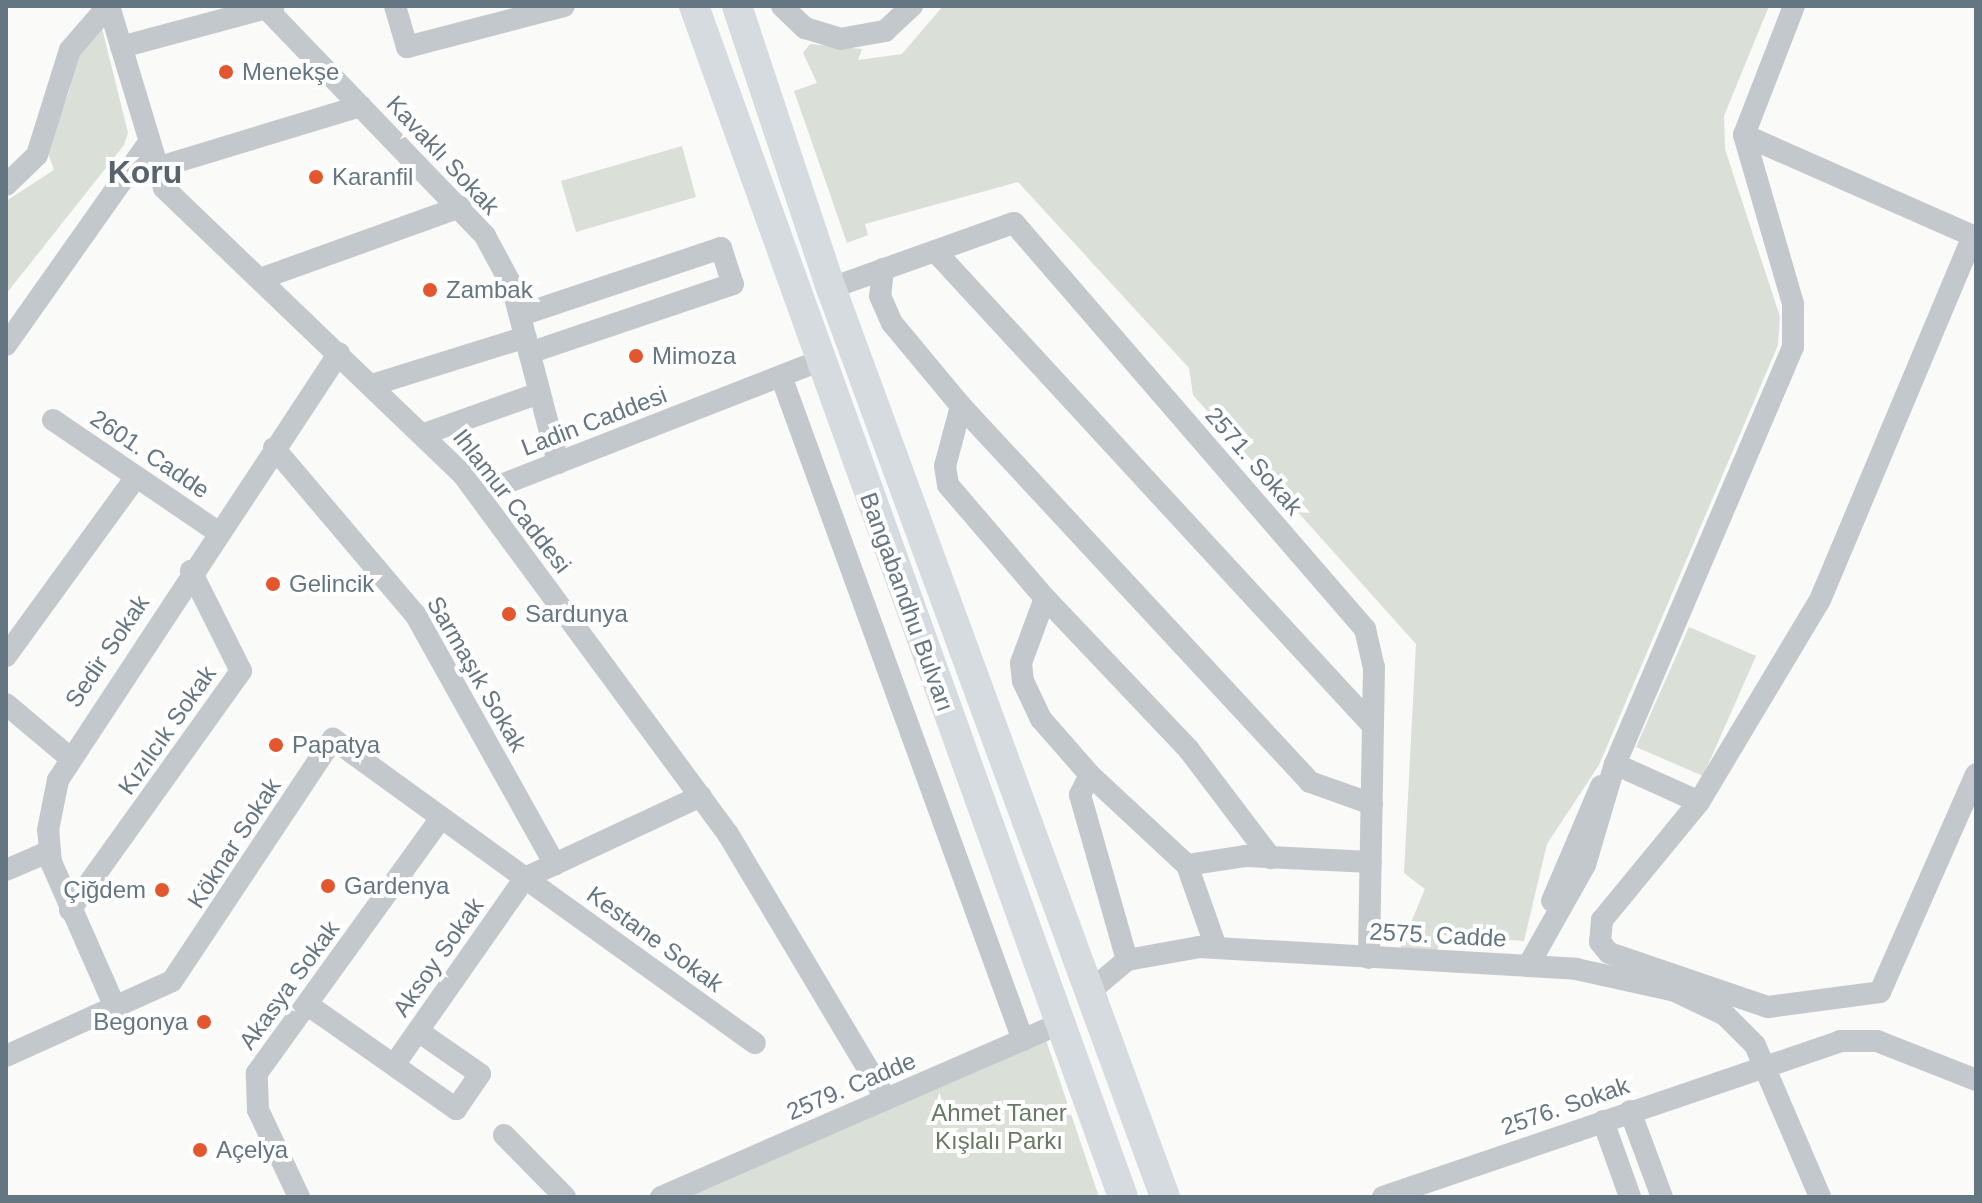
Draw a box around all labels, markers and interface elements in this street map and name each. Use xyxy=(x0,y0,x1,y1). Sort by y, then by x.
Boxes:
place label: Menekşe xyxy=(242,58,339,86)
marker: Menekşe xyxy=(217,63,235,81)
street label: Kavaklı Sokak xyxy=(381,90,505,220)
district label: Koru xyxy=(108,153,182,191)
place label: Karanfil xyxy=(332,163,413,191)
marker: Karanfil xyxy=(307,168,325,186)
place label: Zambak xyxy=(446,276,533,304)
marker: Zambak xyxy=(421,281,439,299)
place label: Mimoza xyxy=(652,342,736,370)
marker: Mimoza xyxy=(627,347,645,365)
street label: Ladin Caddesi xyxy=(517,380,671,462)
street label: 2571. Sokak xyxy=(1199,401,1309,521)
street label: 2601. Cadde xyxy=(85,404,215,504)
street label: Ihlamur Caddesi xyxy=(447,423,577,579)
street label: Bangabandhu Bulvarı xyxy=(854,489,960,715)
place label: Gelincik xyxy=(289,570,374,598)
marker: Gelincik xyxy=(264,575,282,593)
street label: Sedir Sokak xyxy=(59,589,155,713)
street label: Sarmaşık Sokak xyxy=(421,591,533,757)
place label: Sardunya xyxy=(525,600,628,628)
marker: Sardunya xyxy=(500,605,518,623)
street label: Kızılcık Sokak xyxy=(112,660,222,800)
place label: Papatya xyxy=(292,731,380,759)
marker: Papatya xyxy=(267,736,285,754)
street label: Köknar Sokak xyxy=(181,773,287,913)
place label: Gardenya xyxy=(344,872,449,900)
place label: Çiğdem xyxy=(63,876,146,904)
marker: Gardenya xyxy=(319,877,337,895)
street label: Kestane Sokak xyxy=(581,880,729,998)
marker: Çiğdem xyxy=(153,881,171,899)
street label: Aksoy Sokak xyxy=(386,892,490,1022)
street label: Akasya Sokak xyxy=(233,915,345,1055)
street label: 2575. Cadde xyxy=(1369,917,1507,953)
place label: Begonya xyxy=(93,1008,188,1036)
marker: Begonya xyxy=(195,1013,213,1031)
street label: 2579. Cadde xyxy=(782,1046,920,1126)
street label: 2576. Sokak xyxy=(1497,1071,1633,1141)
park label: Ahmet Taner Kışlalı Parkı xyxy=(931,1099,1067,1155)
place label: Açelya xyxy=(216,1136,288,1164)
marker: Açelya xyxy=(191,1141,209,1159)

